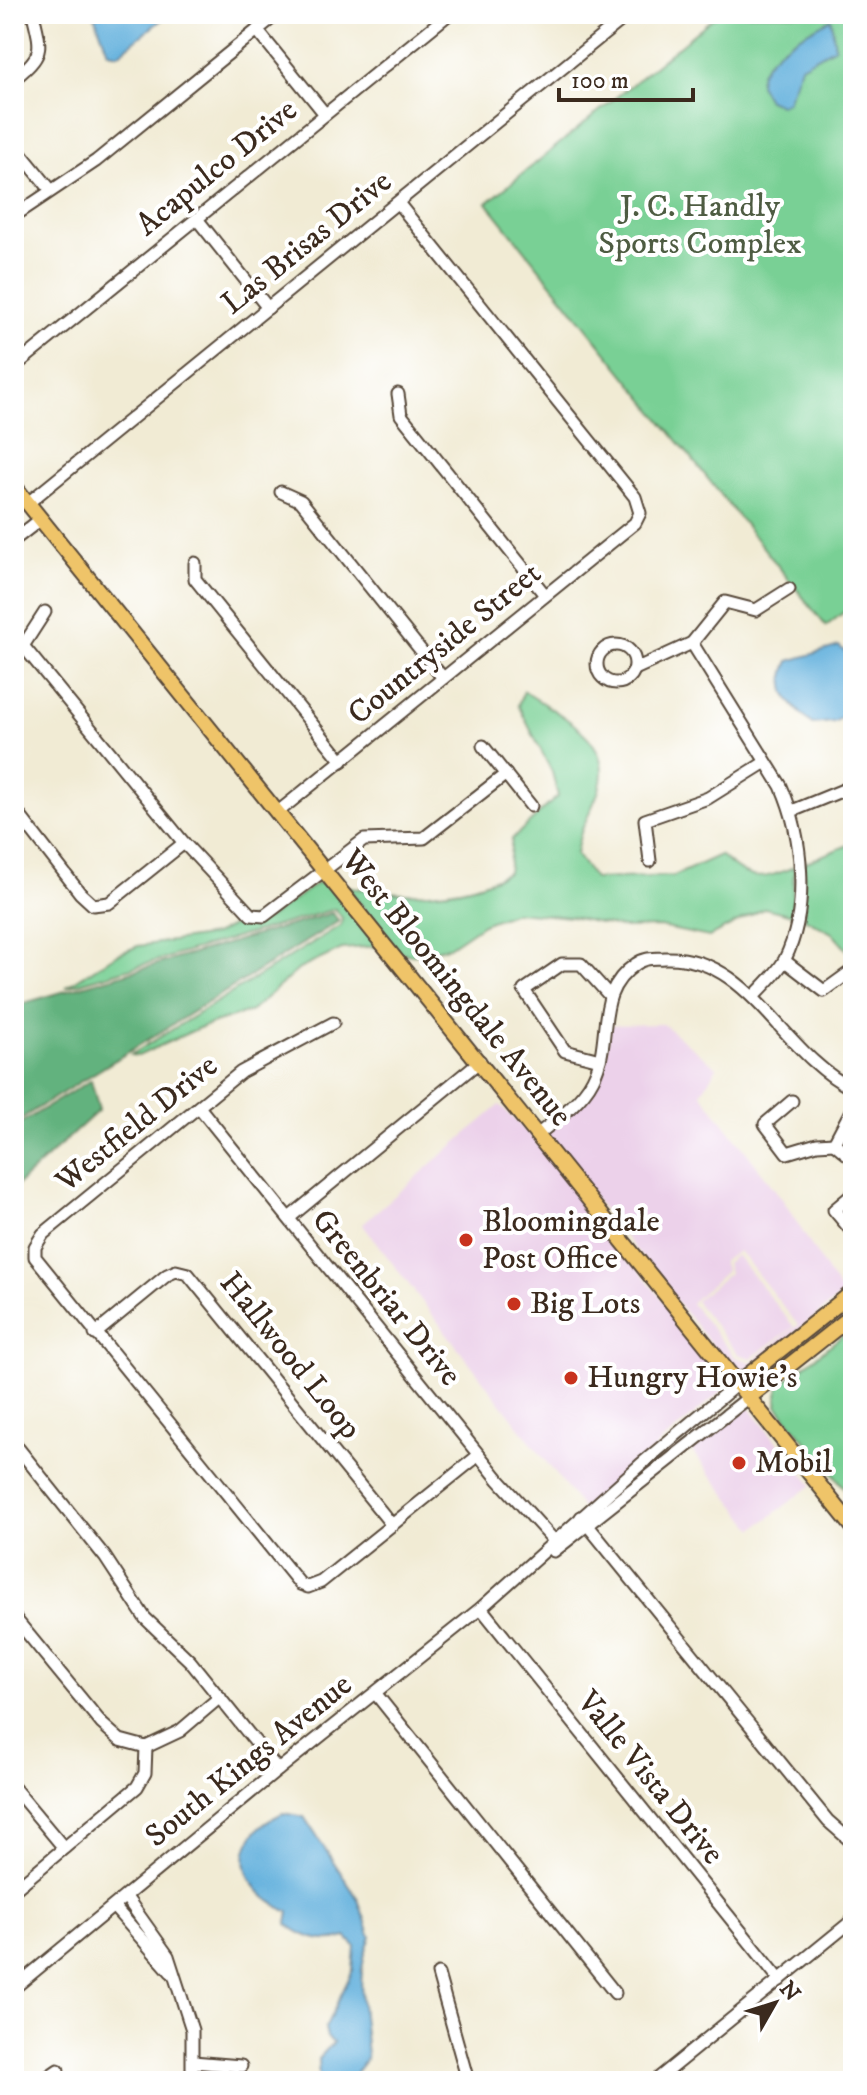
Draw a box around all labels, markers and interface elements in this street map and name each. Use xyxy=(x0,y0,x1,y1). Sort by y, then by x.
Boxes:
scale bar xyxy=(559,52,693,102)
text: 100 m xyxy=(571,66,629,96)
street label: Acapulco Drive xyxy=(128,91,306,245)
street label: Las Brisas Drive xyxy=(214,162,400,324)
park label: J. C. Handly Sports Complex xyxy=(598,187,802,264)
street label: Countryside Street xyxy=(340,554,550,734)
street label: West Bloomingdale Avenue xyxy=(331,840,580,1135)
street label: Westfield Drive xyxy=(47,1046,226,1202)
street label: Greenbriar Drive xyxy=(302,1201,470,1395)
place label: Bloomingdale Post Office xyxy=(482,1202,660,1279)
marker: Bloomingdale Post Office xyxy=(457,1231,475,1249)
street label: Hallwood Loop xyxy=(210,1264,370,1448)
place label: Big Lots xyxy=(530,1284,640,1324)
marker: Big Lots xyxy=(505,1295,523,1313)
place label: Hungry Howie's xyxy=(587,1358,797,1398)
marker: Hungry Howie's xyxy=(562,1369,580,1387)
place label: Mobil xyxy=(755,1443,833,1483)
marker: Mobil xyxy=(730,1454,748,1472)
street label: South Kings Avenue xyxy=(138,1665,360,1857)
street label: Valle Vista Drive xyxy=(567,1682,732,1873)
north arrow xyxy=(735,1963,815,2043)
text: N xyxy=(773,1976,806,2007)

